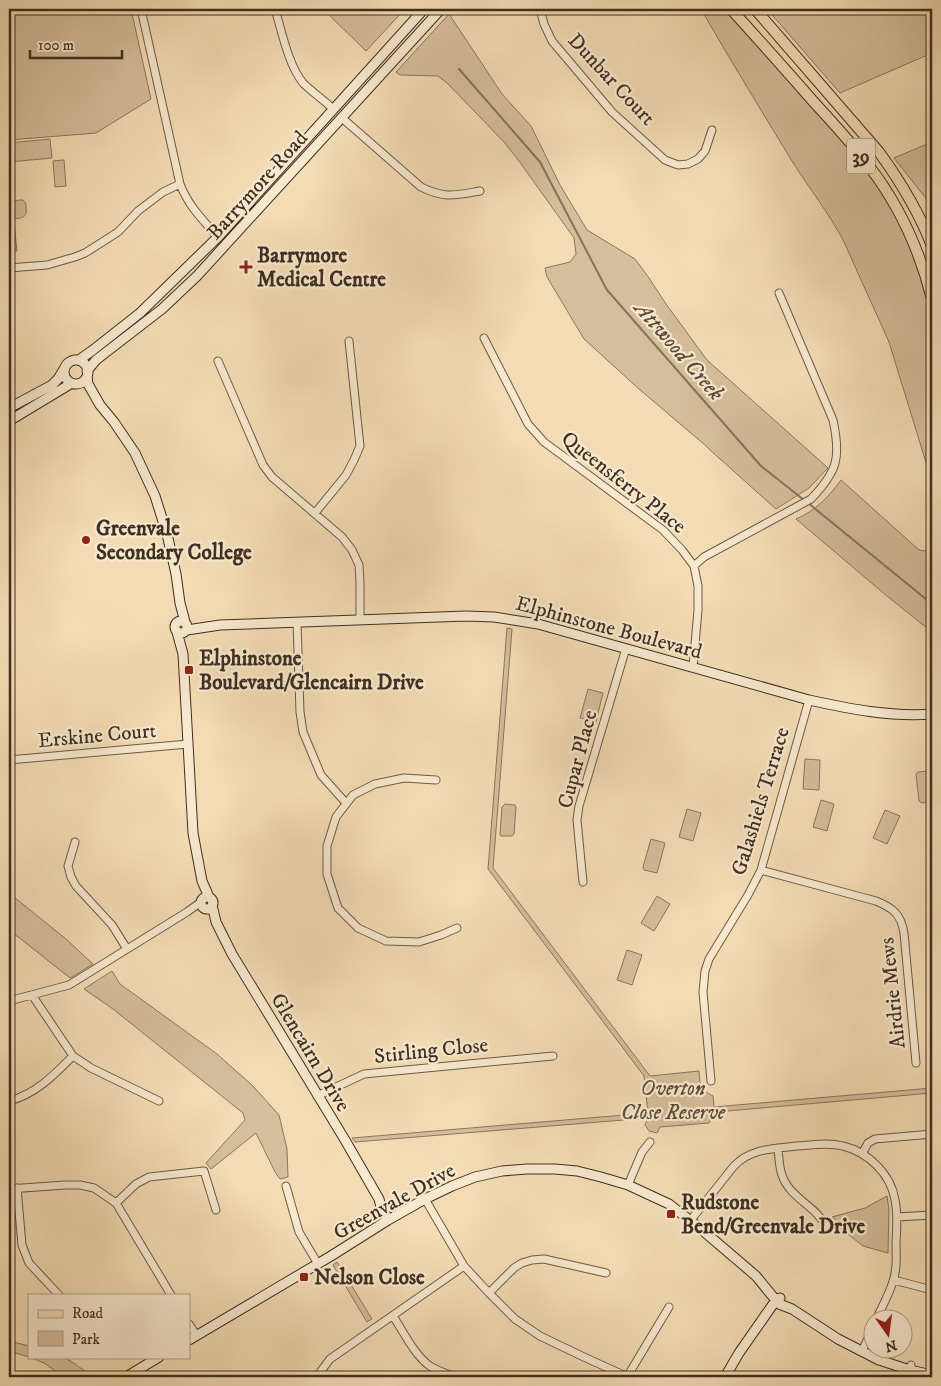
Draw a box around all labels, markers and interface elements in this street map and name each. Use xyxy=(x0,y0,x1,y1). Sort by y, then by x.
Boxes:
scale bar xyxy=(30,28,122,60)
street label: Dunbar Court xyxy=(562,28,661,131)
text: 100 m xyxy=(38,36,74,55)
street label: Barrymore Road xyxy=(202,125,314,246)
road number: 39 xyxy=(847,138,875,174)
place label: Barrymore Medical Centre xyxy=(257,243,386,293)
marker: Barrymore Medical Centre xyxy=(239,260,253,274)
water label: Attwood Creek xyxy=(626,294,730,407)
street label: Queensferry Place xyxy=(556,426,691,540)
place label: Greenvale Secondary College xyxy=(96,516,252,566)
marker: Greenvale Secondary College xyxy=(80,534,92,546)
street label: Elphinstone Boulevard xyxy=(513,591,705,666)
place label: Elphinstone Boulevard/Glencairn Drive xyxy=(199,646,424,696)
marker: Elphinstone Boulevard/Glencairn Drive xyxy=(183,664,195,676)
street label: Cupar Place xyxy=(552,707,604,811)
street label: Erskine Court xyxy=(37,718,157,754)
street label: Galashiels Terrace xyxy=(726,724,796,879)
street label: Airdrie Mews xyxy=(874,936,912,1050)
street label: Glencairn Drive xyxy=(265,988,356,1117)
street label: Stirling Close xyxy=(373,1032,490,1070)
park label: Overton Close Reserve xyxy=(621,1076,726,1126)
street label: Greenvale Drive xyxy=(329,1158,460,1246)
place label: Rudstone Bend/Greenvale Drive xyxy=(681,1190,866,1240)
marker: Rudstone Bend/Greenvale Drive xyxy=(665,1208,677,1220)
place label: Nelson Close xyxy=(314,1265,425,1291)
marker: Nelson Close xyxy=(298,1271,310,1283)
legend xyxy=(28,1294,190,1358)
text: Road xyxy=(72,1304,104,1323)
north arrow xyxy=(864,1308,914,1358)
text: Park xyxy=(72,1330,101,1349)
text: N xyxy=(883,1336,899,1356)

